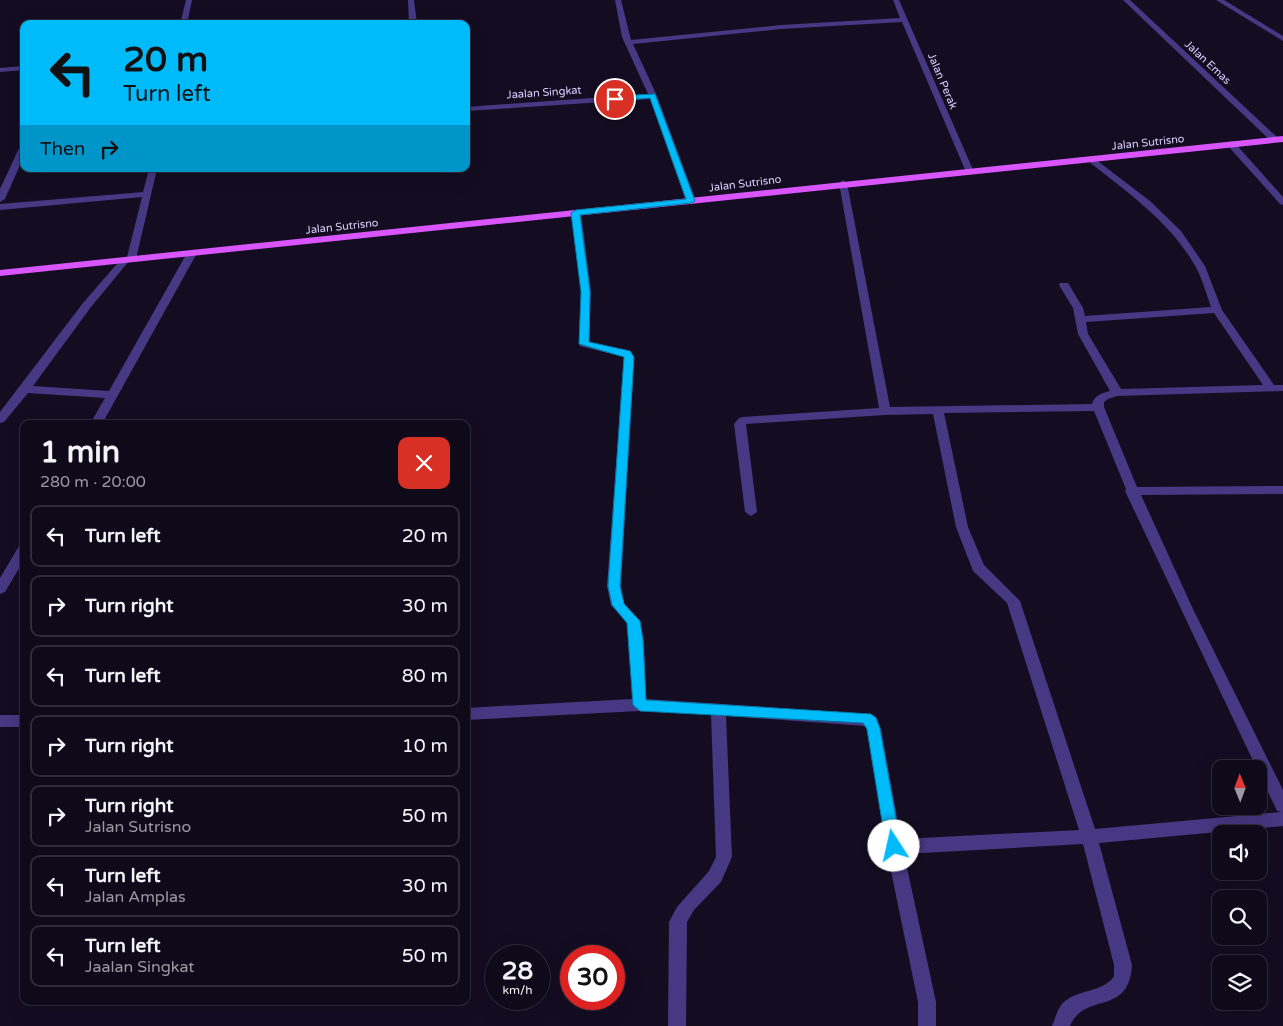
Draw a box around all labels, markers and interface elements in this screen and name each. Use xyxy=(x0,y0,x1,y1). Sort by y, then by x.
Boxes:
street label: Jalan Emas xyxy=(1182,38,1233,87)
text: 20 m xyxy=(123,39,208,81)
icon: left xyxy=(40,40,105,105)
street label: Jalan Perak xyxy=(925,51,960,111)
pin xyxy=(594,78,636,120)
text: Turn left xyxy=(123,81,211,107)
street label: Jaalan Singkat xyxy=(506,83,582,102)
icon: arrive xyxy=(601,85,629,113)
street label: Jalan Sutrisno xyxy=(1111,132,1185,153)
icon: right xyxy=(95,135,123,163)
text: Then xyxy=(40,138,85,160)
street label: Jalan Sutrisno xyxy=(708,173,782,194)
street label: Jalan Sutrisno xyxy=(305,216,379,237)
text: 1 min xyxy=(40,434,120,471)
button: close xyxy=(398,437,450,489)
text: 280 m · 20:00 xyxy=(40,472,146,492)
icon: left xyxy=(42,522,70,550)
text: Turn left xyxy=(85,525,161,547)
text: 20 m xyxy=(402,525,448,547)
icon: right xyxy=(42,592,70,620)
text: Turn right xyxy=(85,595,173,617)
text: 30 m xyxy=(402,595,448,617)
icon: left xyxy=(42,662,70,690)
text: Turn left xyxy=(85,665,161,687)
text: 80 m xyxy=(402,665,448,687)
icon: right xyxy=(42,732,70,760)
text: Turn right xyxy=(85,735,173,757)
text: 10 m xyxy=(402,735,448,757)
north arrow xyxy=(1212,760,1268,815)
map controls xyxy=(1212,760,1267,1010)
text: Turn right xyxy=(85,795,173,817)
icon: right xyxy=(42,802,70,830)
text: 50 m xyxy=(402,805,448,827)
text: Jalan Sutrisno xyxy=(85,817,191,837)
position arrow xyxy=(867,819,919,871)
button: sound xyxy=(1212,825,1267,880)
text: Turn left xyxy=(85,865,161,887)
icon: left xyxy=(42,872,70,900)
text: 30 m xyxy=(402,875,448,897)
text: Jalan Amplas xyxy=(85,887,186,907)
button: search xyxy=(1212,890,1267,945)
text: Turn left xyxy=(85,935,161,957)
icon: left xyxy=(42,942,70,970)
text: 50 m xyxy=(402,945,448,967)
speed limit sign: 30 xyxy=(560,945,625,1010)
button: layers xyxy=(1212,955,1267,1010)
text: 28 xyxy=(502,956,533,986)
text: Jaalan Singkat xyxy=(85,957,194,977)
text: km/h xyxy=(502,983,533,997)

